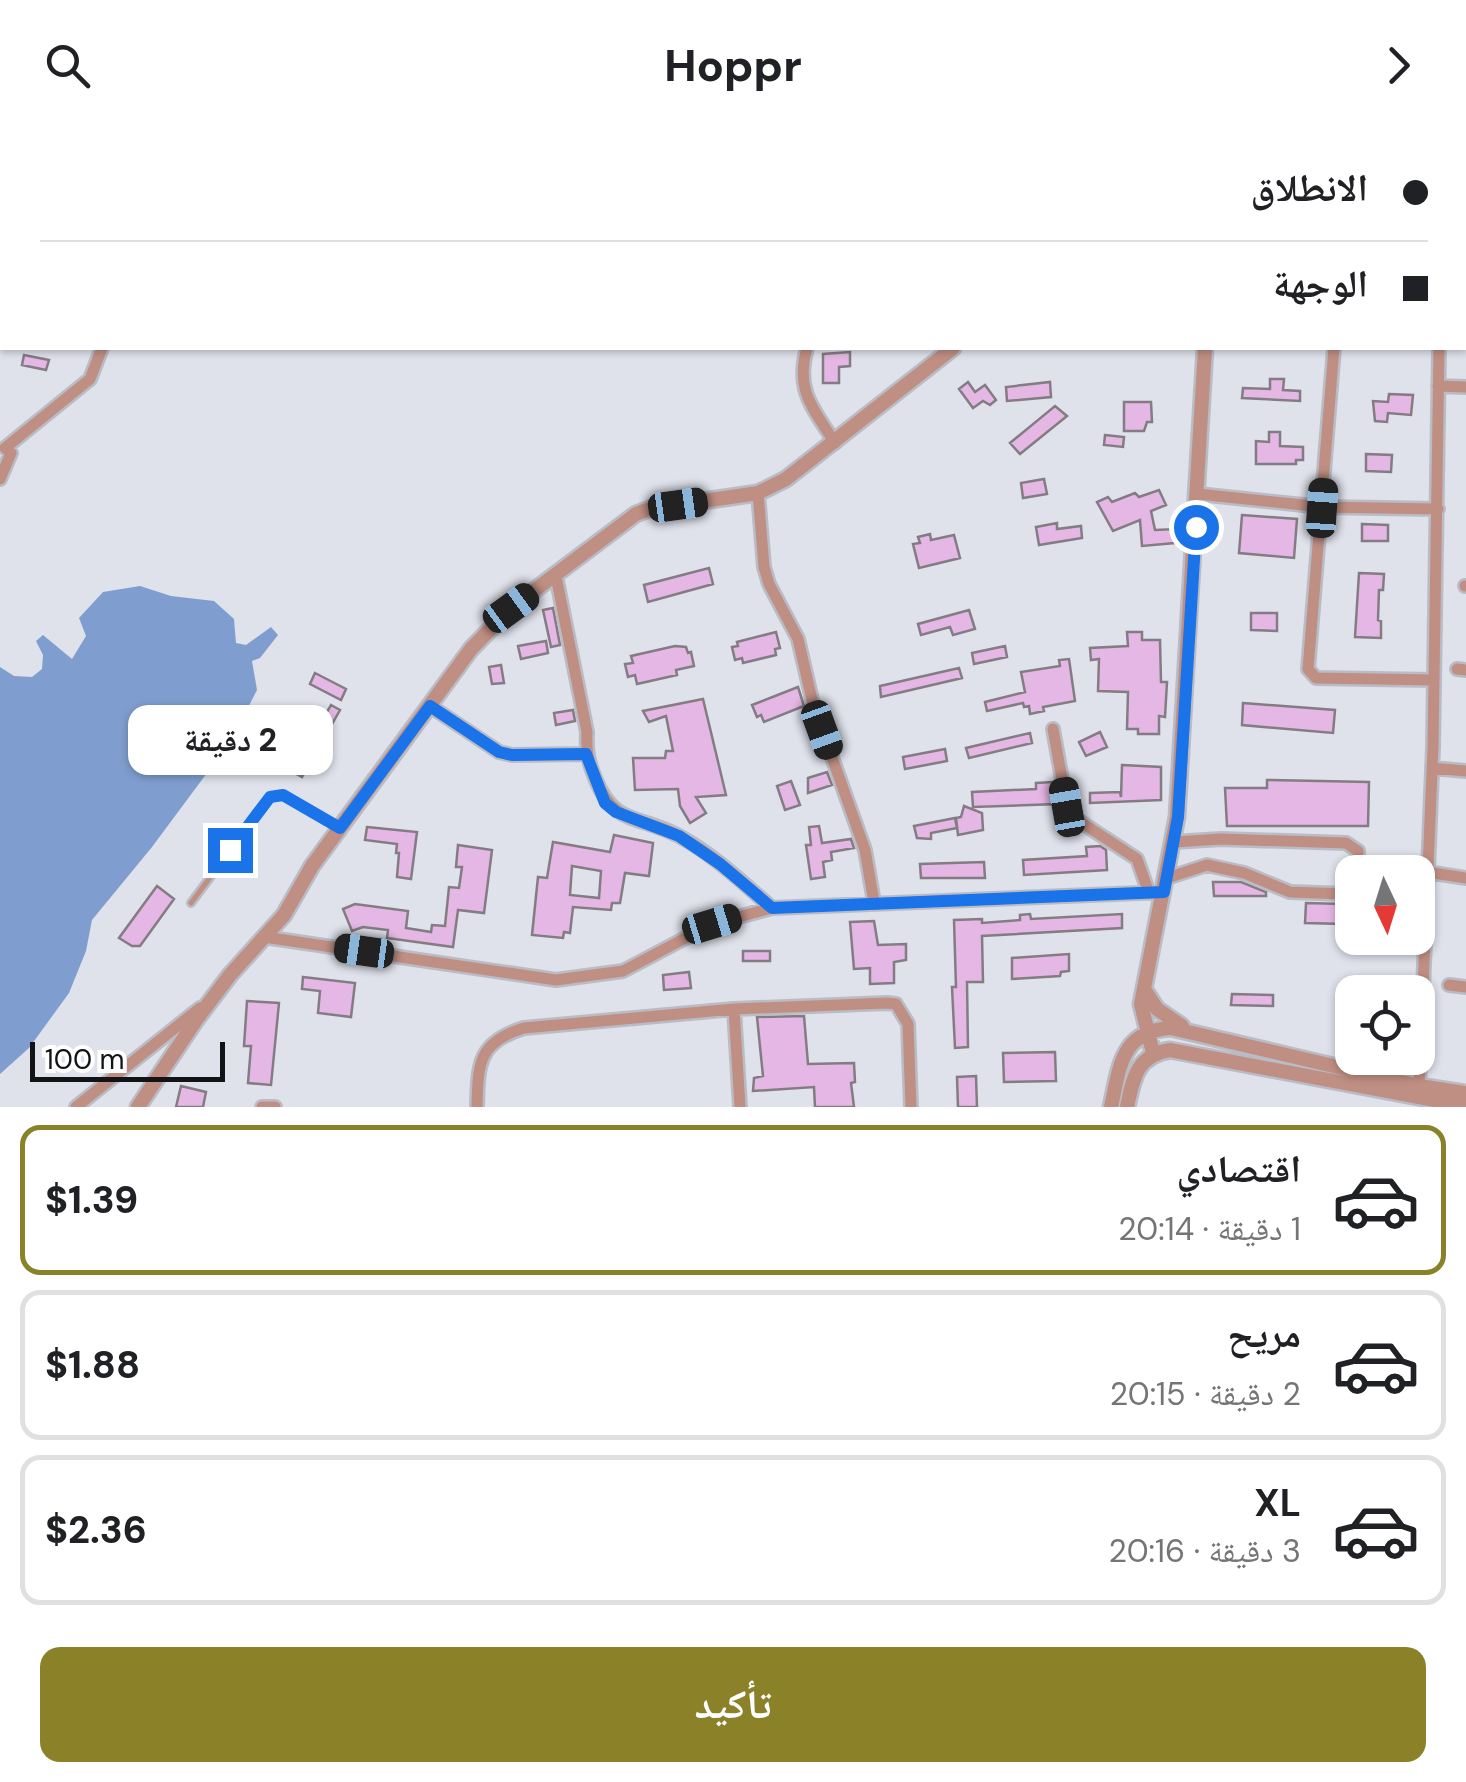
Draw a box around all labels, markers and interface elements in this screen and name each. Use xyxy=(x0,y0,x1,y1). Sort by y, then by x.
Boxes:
text: Hoppr xyxy=(664,36,802,95)
icon: search xyxy=(40,38,95,93)
icon: forward xyxy=(1371,38,1426,93)
text: الانطلاق xyxy=(1250,163,1368,213)
text: الوجهة xyxy=(1273,259,1368,309)
car xyxy=(1305,477,1339,539)
car xyxy=(646,486,710,524)
route start xyxy=(1174,505,1219,550)
car xyxy=(478,578,544,638)
car xyxy=(798,697,846,763)
callout: 2 دقيقة xyxy=(128,705,332,775)
text: 2 دقيقة xyxy=(184,719,277,761)
car xyxy=(1047,775,1087,839)
route end xyxy=(208,828,253,873)
north arrow xyxy=(1335,855,1435,955)
map controls xyxy=(1335,855,1435,1075)
car xyxy=(679,901,745,947)
car xyxy=(332,932,396,970)
button: locate xyxy=(1335,975,1435,1075)
scale bar xyxy=(30,1037,225,1081)
text: 100 m xyxy=(45,1041,124,1078)
text: اقتصادي xyxy=(1177,1144,1301,1194)
icon: car xyxy=(1331,1155,1421,1245)
text: $1.39 xyxy=(45,1175,138,1225)
text: 1 دقيقة · 20:14 xyxy=(1118,1208,1301,1250)
text: مريح xyxy=(1227,1309,1301,1359)
icon: car xyxy=(1331,1320,1421,1410)
text: $1.88 xyxy=(45,1340,140,1390)
text: 2 دقيقة · 20:15 xyxy=(1110,1373,1301,1415)
text: XL xyxy=(1254,1478,1301,1528)
icon: car xyxy=(1331,1485,1421,1575)
text: $2.36 xyxy=(45,1505,147,1555)
text: 3 دقيقة · 20:16 xyxy=(1109,1530,1301,1572)
button: تأكيد xyxy=(40,1647,1426,1762)

